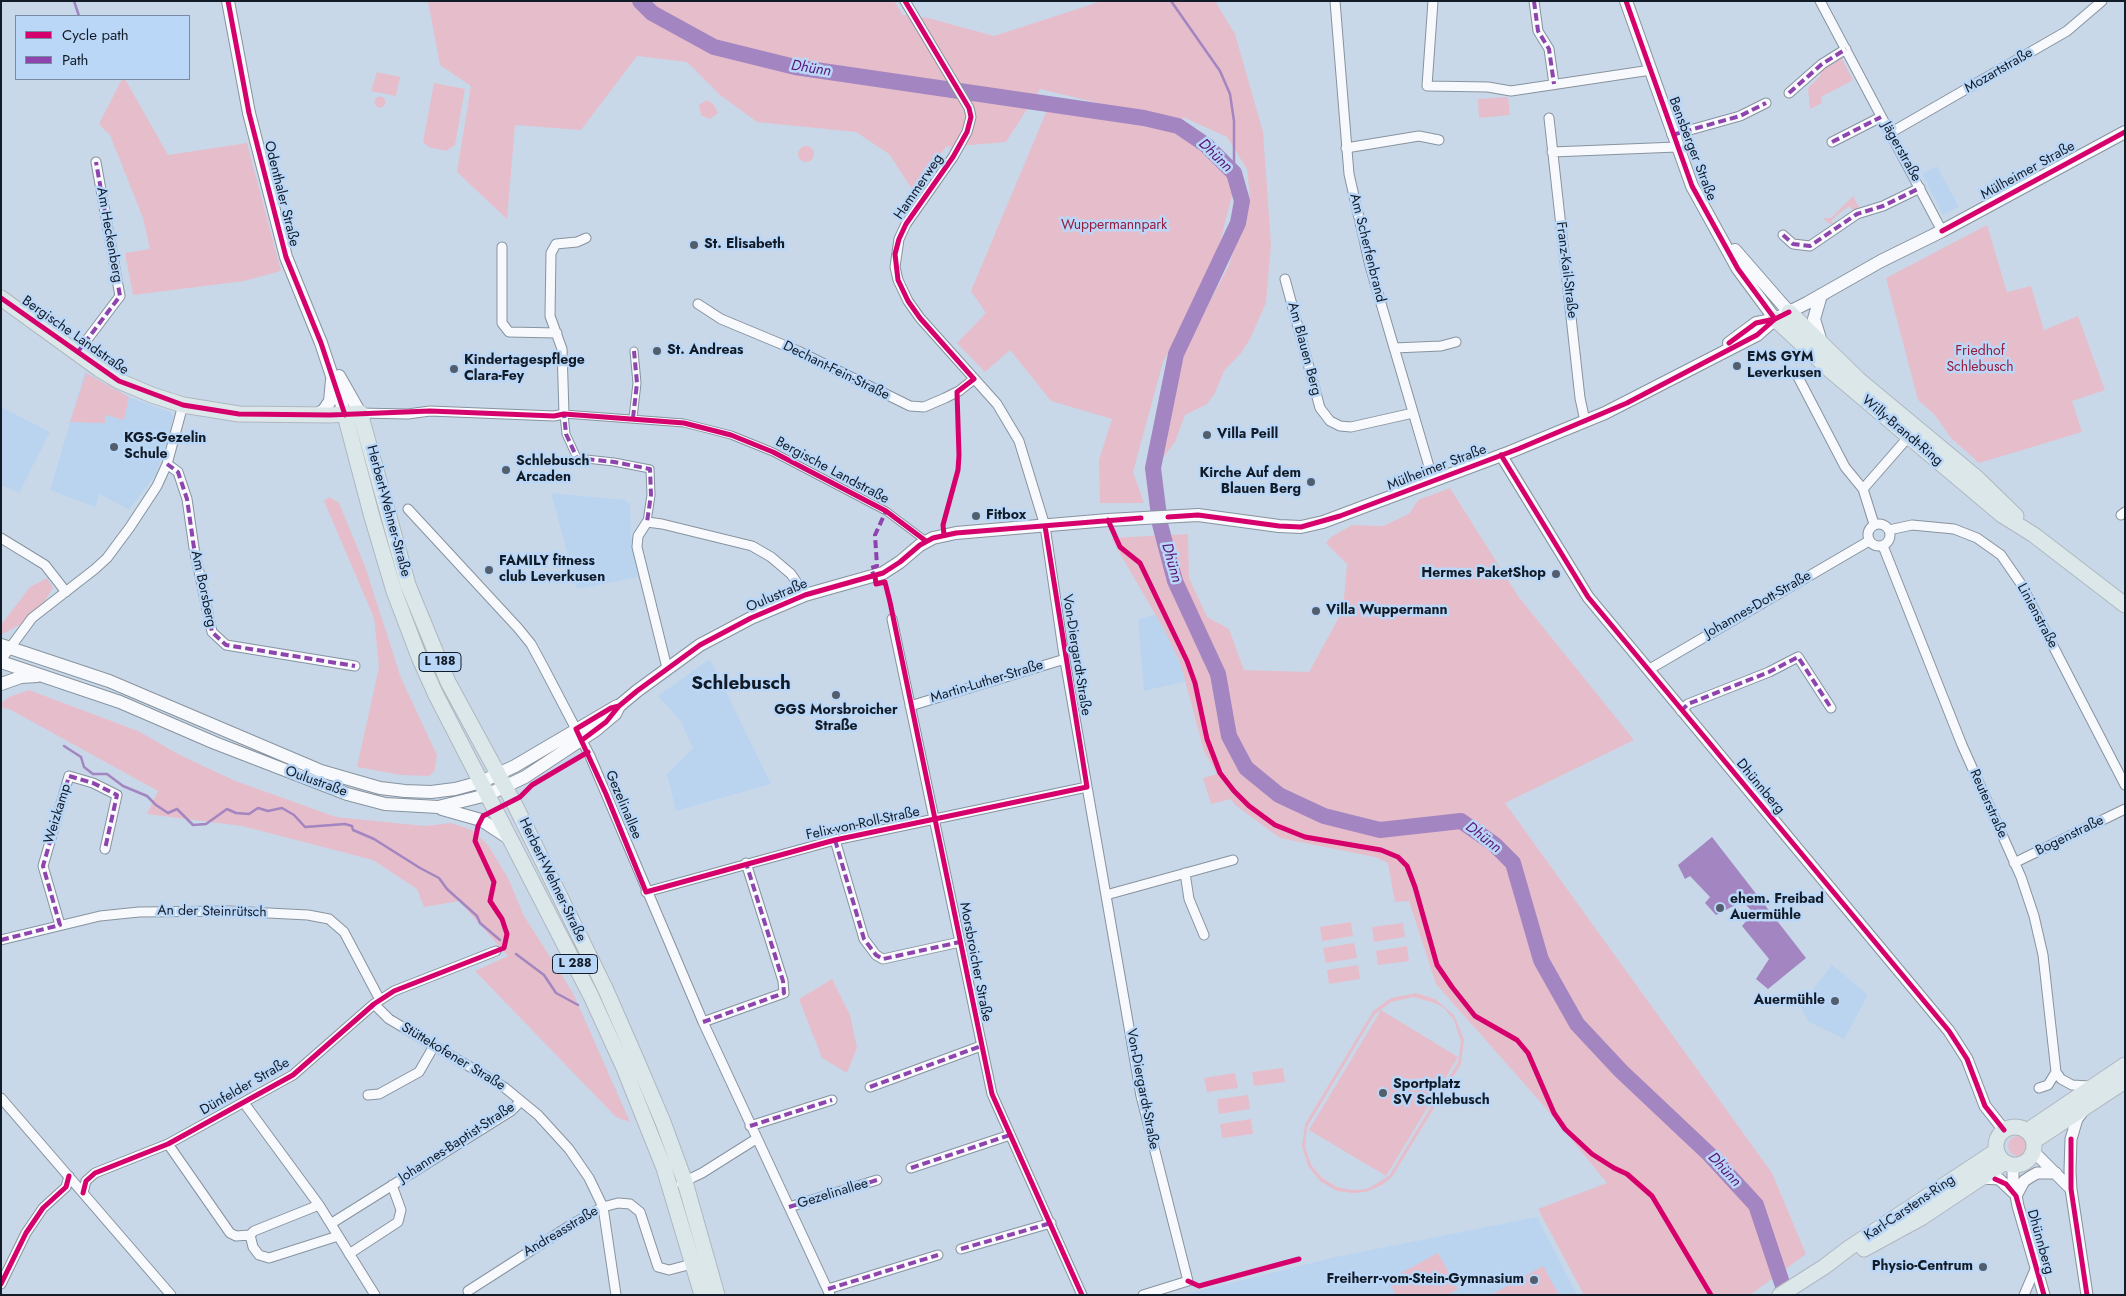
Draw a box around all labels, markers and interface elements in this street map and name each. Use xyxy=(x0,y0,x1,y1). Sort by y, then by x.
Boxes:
legend xyxy=(15,15,190,80)
text: Cycle path xyxy=(62,24,129,46)
street label: Mozartstraße xyxy=(1962,45,2036,97)
text: Path xyxy=(62,49,88,71)
water label: Dhünn xyxy=(790,57,832,81)
street label: Bensberger Straße xyxy=(1665,95,1719,203)
street label: Jägerstraße xyxy=(1878,119,1924,185)
water label: Dhünn xyxy=(1194,135,1236,177)
street label: Mülheimer Straße xyxy=(1978,138,2078,204)
street label: Odenthaler Straße xyxy=(260,139,302,249)
street label: Hammerweg xyxy=(891,151,947,223)
street label: Am Heckenberg xyxy=(92,186,126,284)
street label: Am Scherfenbrand xyxy=(1345,192,1389,304)
park label: Wuppermannpark xyxy=(1061,218,1167,234)
street label: Franz-Kail-Straße xyxy=(1552,221,1580,319)
place label: St. Elisabeth xyxy=(704,237,785,253)
marker: St. Elisabeth xyxy=(688,239,700,251)
street label: Bergische Landstraße xyxy=(18,293,132,379)
street label: Am Blauen Berg xyxy=(1283,301,1325,397)
street label: Dechant-Fein-Straße xyxy=(780,338,892,404)
place label: St. Andreas xyxy=(667,343,743,359)
park label: Friedhof Schlebusch xyxy=(1946,344,2014,377)
marker: St. Andreas xyxy=(651,345,663,357)
place label: EMS GYM Leverkusen xyxy=(1747,350,1822,382)
place label: Kindertagespflege Clara-Fey xyxy=(464,353,585,386)
marker: EMS GYM Leverkusen xyxy=(1731,360,1743,372)
marker: Kindertagespflege Clara-Fey xyxy=(448,363,460,375)
street label: Willy-Brandt-Ring xyxy=(1858,392,1946,470)
place label: Villa Peill xyxy=(1217,427,1278,443)
marker: Villa Peill xyxy=(1201,429,1213,441)
place label: KGS-Gezelin Schule xyxy=(124,431,206,464)
street label: Bergische Landstraße xyxy=(772,434,892,508)
marker: KGS-Gezelin Schule xyxy=(108,441,120,453)
street label: Mülheimer Straße xyxy=(1385,441,1489,495)
street label: Herbert-Wehner-Straße xyxy=(362,443,414,579)
place label: Schlebusch Arcaden xyxy=(516,454,589,487)
marker: Schlebusch Arcaden xyxy=(500,464,512,476)
place label: Kirche Auf dem Blauen Berg xyxy=(1199,466,1301,498)
marker: Kirche Auf dem Blauen Berg xyxy=(1305,476,1317,488)
place label: Fitbox xyxy=(986,508,1026,524)
marker: Fitbox xyxy=(970,510,982,522)
water label: Dhünn xyxy=(1157,541,1185,585)
street label: Am Borsberg xyxy=(187,549,219,629)
place label: FAMILY fitness club Leverkusen xyxy=(499,554,605,586)
marker: FAMILY fitness club Leverkusen xyxy=(483,564,495,576)
place label: Hermes PaketShop xyxy=(1421,566,1546,582)
marker: Hermes PaketShop xyxy=(1550,568,1562,580)
street label: Johannes-Dott-Straße xyxy=(1702,568,1814,642)
street label: Oulustraße xyxy=(744,576,810,616)
street label: Linienstraße xyxy=(2013,581,2061,651)
street label: Von-Diergardt-Straße xyxy=(1058,593,1094,717)
place label: Villa Wuppermann xyxy=(1326,603,1448,619)
marker: Villa Wuppermann xyxy=(1310,605,1322,617)
road number: L 188 xyxy=(419,652,461,672)
street label: Martin-Luther-Straße xyxy=(929,657,1045,707)
district label: Schlebusch xyxy=(691,673,791,695)
marker: GGS Morsbroicher Straße xyxy=(830,689,842,701)
place label: GGS Morsbroicher Straße xyxy=(774,703,898,736)
street label: Dhünnberg xyxy=(1732,756,1788,818)
street label: Oulustraße xyxy=(283,763,349,801)
street label: Reuterstraße xyxy=(1965,767,2011,841)
street label: Gezelinallee xyxy=(601,768,645,842)
street label: Weizkamp xyxy=(41,782,75,846)
street label: Felix-von-Roll-Straße xyxy=(805,804,921,844)
street label: Bogenstraße xyxy=(2033,812,2107,860)
street label: Herbert-Wehner-Straße xyxy=(515,815,589,945)
water label: Dhünn xyxy=(1462,818,1504,858)
place label: ehem. Freibad Auermühle xyxy=(1730,892,1824,924)
street label: Morsbroicher Straße xyxy=(955,901,995,1023)
marker: ehem. Freibad Auermühle xyxy=(1714,902,1726,914)
street label: An der Steinrütsch xyxy=(157,903,267,921)
road number: L 288 xyxy=(552,954,598,974)
place label: Auermühle xyxy=(1754,993,1825,1009)
marker: Auermühle xyxy=(1829,995,1841,1007)
street label: Stüttekofener Straße xyxy=(398,1019,508,1095)
street label: Von-Diergardt-Straße xyxy=(1122,1027,1162,1151)
street label: Dünfelder Straße xyxy=(197,1055,293,1119)
place label: Sportplatz SV Schlebusch xyxy=(1393,1077,1490,1110)
marker: Sportplatz SV Schlebusch xyxy=(1377,1087,1389,1099)
street label: Johannes-Baptist-Straße xyxy=(396,1099,518,1187)
water label: Dhünn xyxy=(1704,1149,1744,1191)
street label: Karl-Carstens-Ring xyxy=(1861,1171,1959,1245)
street label: Gezelinallee xyxy=(796,1175,870,1213)
street label: Andreasstraße xyxy=(520,1203,602,1261)
street label: Dhünnberg xyxy=(2023,1208,2057,1276)
place label: Physio-Centrum xyxy=(1872,1259,1973,1275)
marker: Physio-Centrum xyxy=(1977,1261,1989,1273)
place label: Freiherr-vom-Stein-Gymnasium xyxy=(1326,1272,1524,1288)
marker: Freiherr-vom-Stein-Gymnasium xyxy=(1528,1274,1540,1286)

